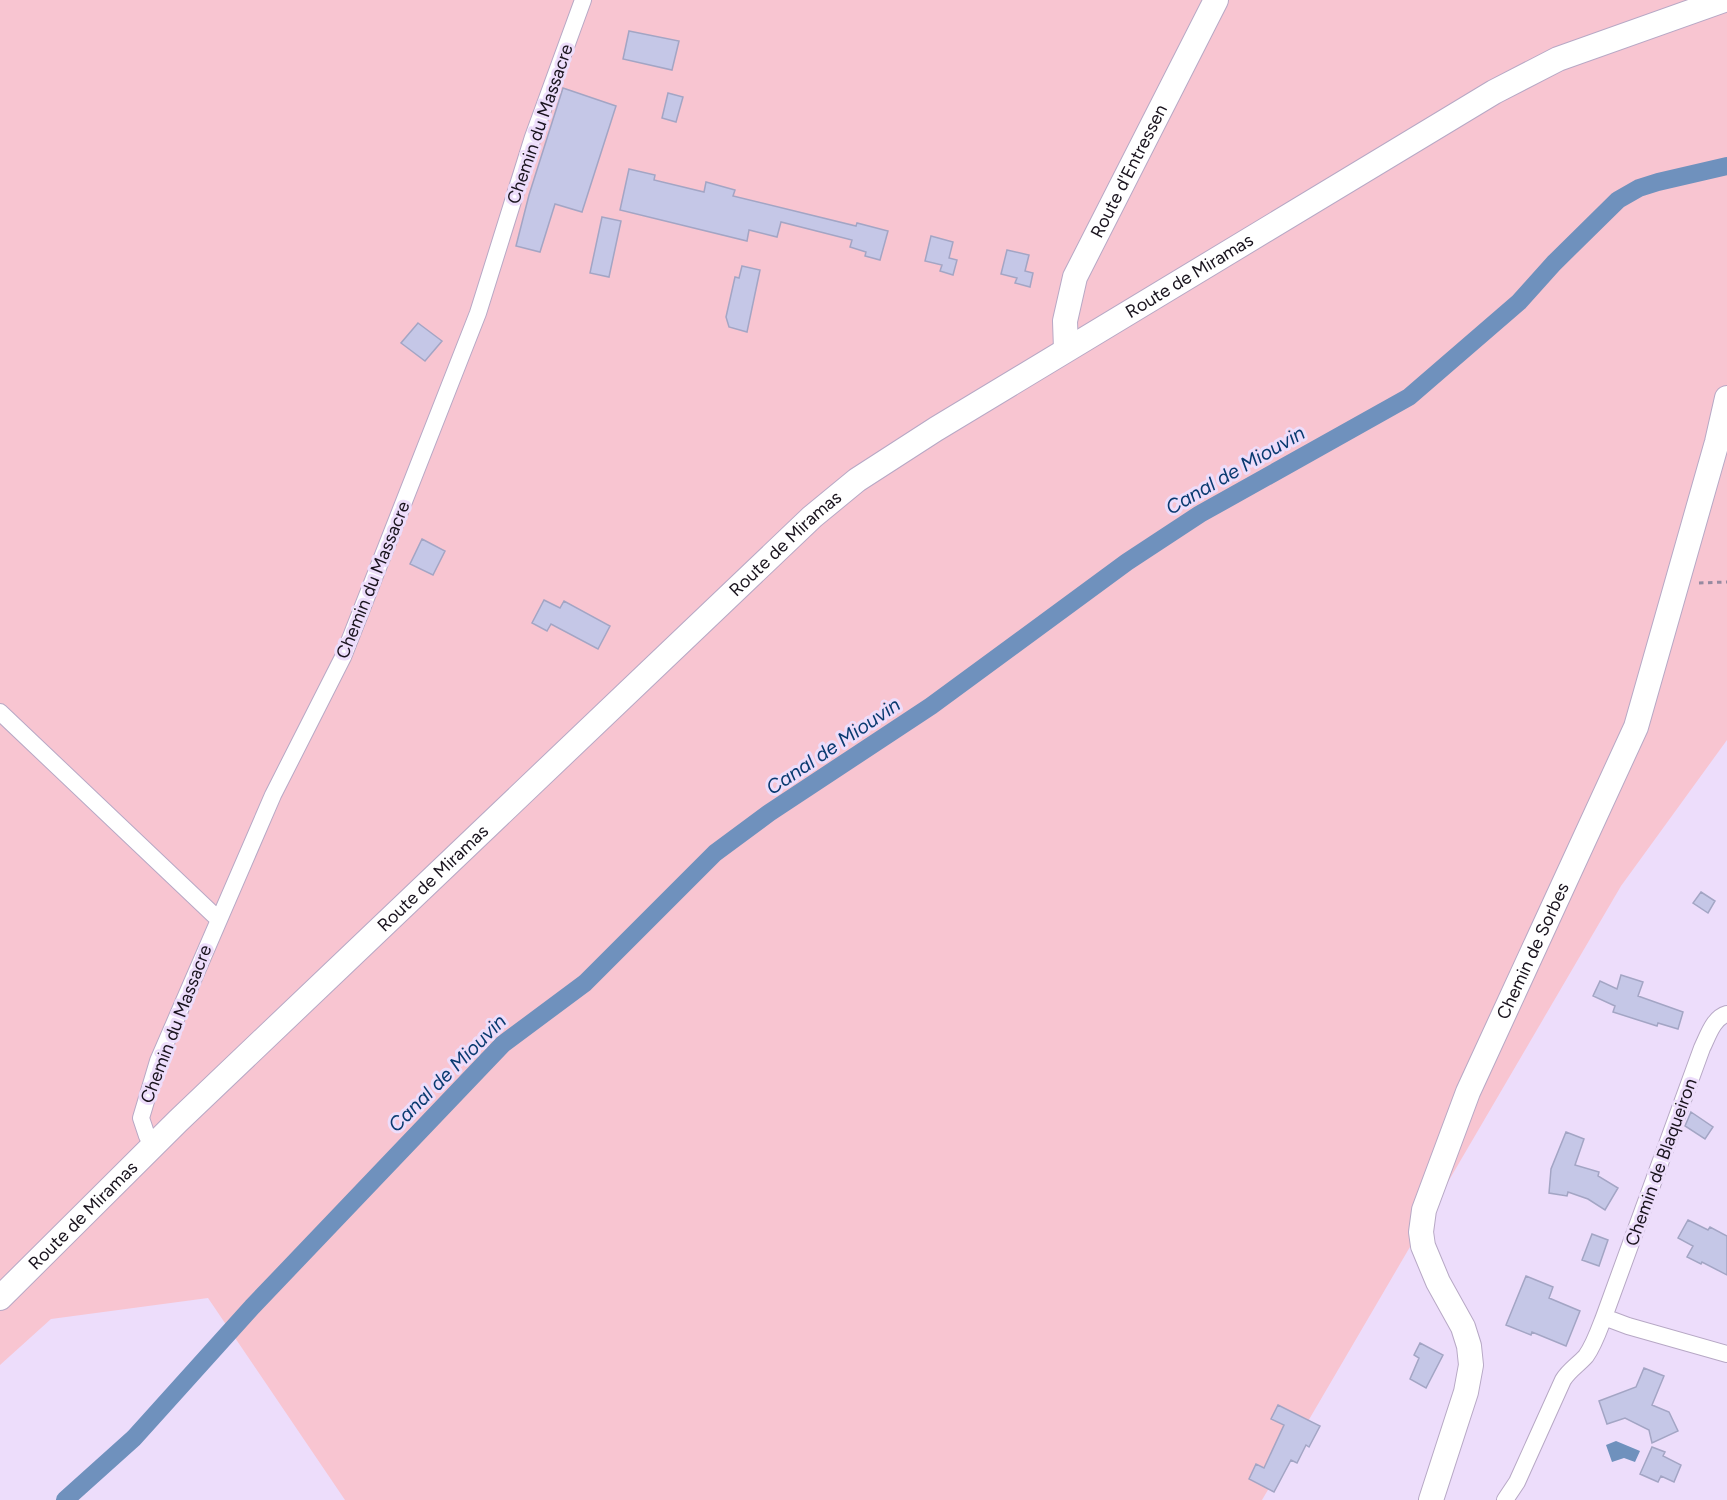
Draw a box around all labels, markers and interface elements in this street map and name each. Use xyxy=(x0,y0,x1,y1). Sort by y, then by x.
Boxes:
street label: Chemin du Massacre xyxy=(502,41,578,207)
street label: Route d'Entressen xyxy=(1086,101,1172,242)
street label: Route de Miramas xyxy=(1122,229,1257,323)
water label: Canal de Miouvin xyxy=(1161,420,1309,520)
street label: Route de Miramas xyxy=(725,486,846,601)
street label: Chemin du Massacre xyxy=(331,498,415,662)
water label: Canal de Miouvin xyxy=(761,692,905,800)
street label: Route de Miramas xyxy=(373,820,493,936)
street label: Chemin de Sorbes xyxy=(1492,879,1574,1023)
street label: Chemin du Massacre xyxy=(136,942,216,1106)
water label: Canal de Miouvin xyxy=(383,1009,511,1137)
street label: Chemin de Blaqueiron xyxy=(1620,1075,1702,1249)
street label: Route de Miramas xyxy=(24,1156,142,1275)

